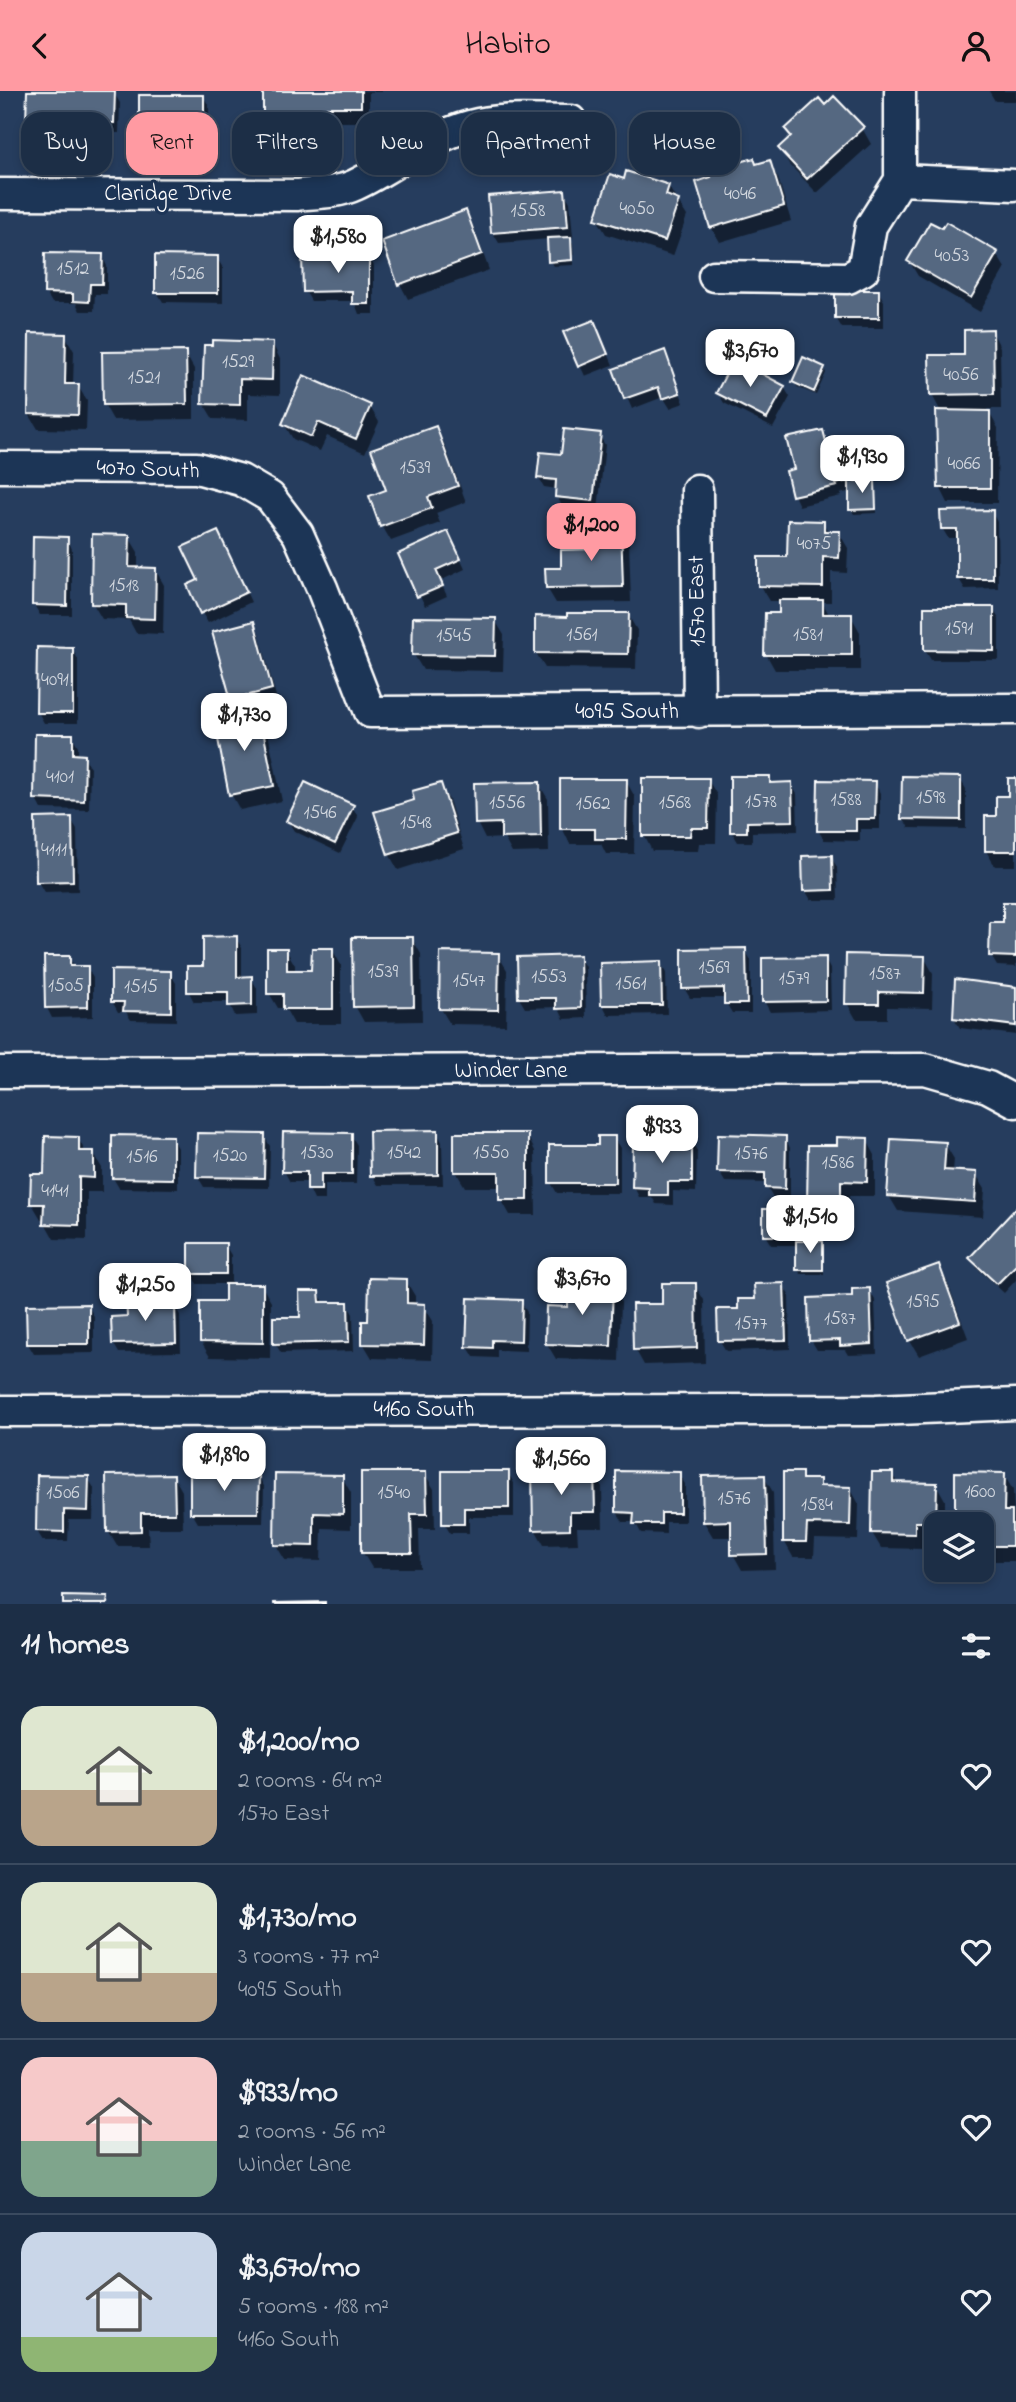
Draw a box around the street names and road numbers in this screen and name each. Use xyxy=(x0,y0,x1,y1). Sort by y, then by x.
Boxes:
street label: Claridge Drive xyxy=(104,178,232,212)
street label: 4070 South xyxy=(96,452,200,488)
street label: 1570 East xyxy=(681,555,715,647)
street label: 4095 South xyxy=(575,696,679,729)
street label: Winder Lane xyxy=(454,1055,568,1088)
street label: 4160 South xyxy=(373,1394,475,1427)

